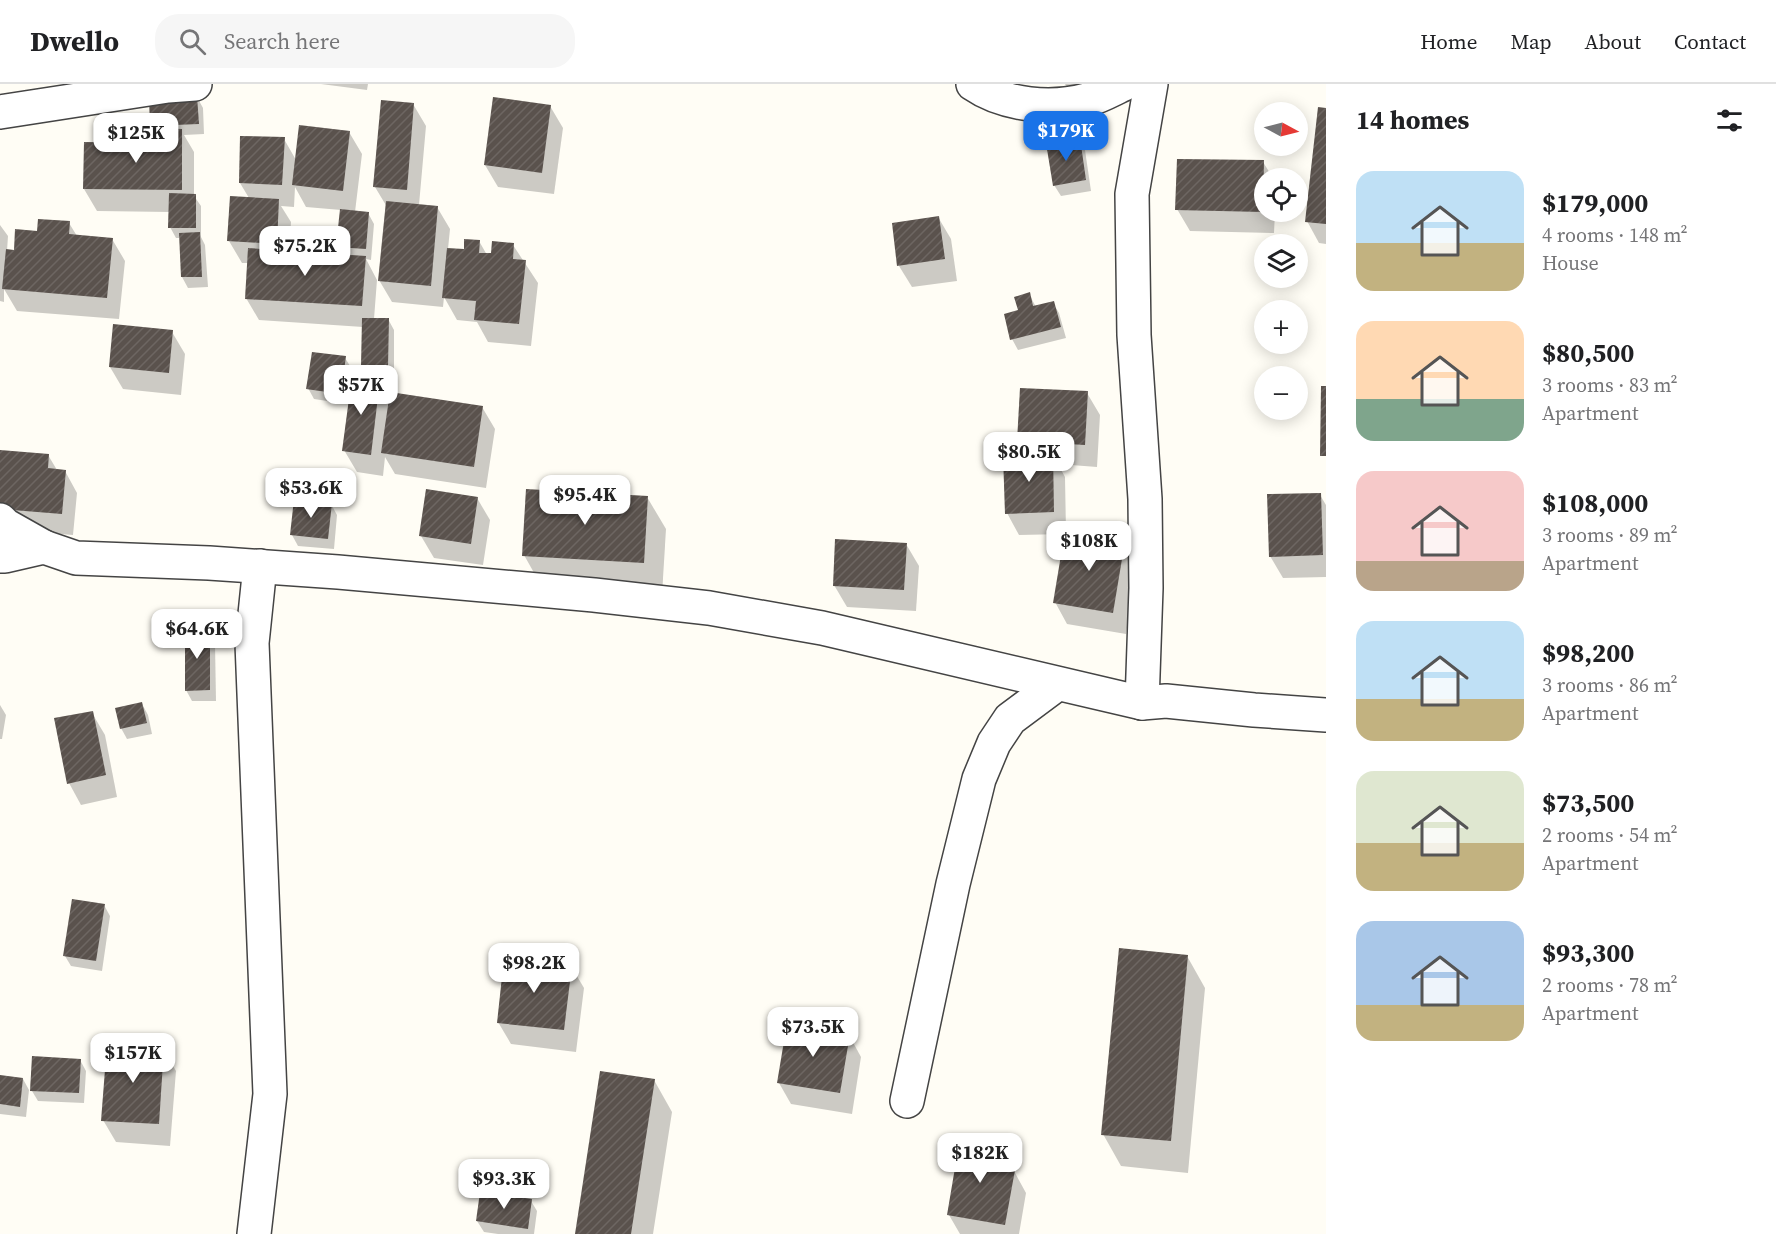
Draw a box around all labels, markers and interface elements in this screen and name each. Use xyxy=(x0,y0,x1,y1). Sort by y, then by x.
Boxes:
search box xyxy=(155,14,575,68)
text: Dwello xyxy=(30,22,119,60)
icon: search xyxy=(176,25,209,58)
text: Search here xyxy=(224,26,340,56)
text: Home xyxy=(1420,27,1478,56)
text: Map xyxy=(1511,27,1552,56)
text: About xyxy=(1585,27,1641,56)
text: Contact xyxy=(1674,27,1746,56)
north arrow xyxy=(1254,102,1308,156)
map controls xyxy=(1254,102,1308,420)
text: 14 homes xyxy=(1356,102,1469,138)
icon: filters xyxy=(1713,104,1746,137)
pin: $179K xyxy=(1024,111,1108,162)
pin: $125K xyxy=(94,113,178,164)
text: $179K xyxy=(1037,116,1095,144)
text: $125K xyxy=(107,118,165,146)
button: locate xyxy=(1254,168,1308,222)
text: $179,000 xyxy=(1542,185,1648,221)
icon: home xyxy=(1404,195,1476,267)
text: 4 rooms · 148 m² xyxy=(1542,221,1688,249)
pin: $75.2K xyxy=(256,226,354,277)
text: $75.2K xyxy=(273,231,337,259)
button: layers xyxy=(1254,234,1308,288)
text: House xyxy=(1542,249,1599,277)
button: + xyxy=(1254,300,1308,354)
text: $80,500 xyxy=(1542,335,1634,371)
icon: home xyxy=(1404,345,1476,417)
pin: $57K xyxy=(325,365,397,416)
button: − xyxy=(1254,366,1308,420)
text: $57K xyxy=(338,370,384,398)
text: 3 rooms · 83 m² xyxy=(1542,371,1678,399)
text: Apartment xyxy=(1542,399,1639,427)
pin: $80.5K xyxy=(980,432,1078,483)
text: $80.5K xyxy=(997,437,1061,465)
pin: $53.6K xyxy=(262,468,360,519)
text: $53.6K xyxy=(279,473,343,501)
pin: $95.4K xyxy=(536,475,634,526)
text: $95.4K xyxy=(553,480,617,508)
text: $108,000 xyxy=(1542,485,1648,521)
icon: home xyxy=(1404,495,1476,567)
pin: $108K xyxy=(1047,521,1131,572)
text: 3 rooms · 89 m² xyxy=(1542,521,1678,549)
text: $108K xyxy=(1060,526,1118,554)
text: Apartment xyxy=(1542,549,1639,577)
pin: $64.6K xyxy=(148,609,246,660)
text: $64.6K xyxy=(165,614,229,642)
text: $98,200 xyxy=(1542,635,1634,671)
icon: home xyxy=(1404,645,1476,717)
text: 3 rooms · 86 m² xyxy=(1542,671,1678,699)
text: Apartment xyxy=(1542,699,1639,727)
text: $73,500 xyxy=(1542,785,1634,821)
icon: home xyxy=(1404,795,1476,867)
text: 2 rooms · 54 m² xyxy=(1542,821,1678,849)
text: Apartment xyxy=(1542,849,1639,877)
text: $93,300 xyxy=(1542,935,1634,971)
pin: $98.2K xyxy=(485,943,583,994)
icon: home xyxy=(1404,945,1476,1017)
text: $98.2K xyxy=(502,948,566,976)
text: 2 rooms · 78 m² xyxy=(1542,971,1678,999)
text: Apartment xyxy=(1542,999,1639,1027)
pin: $73.5K xyxy=(764,1007,862,1058)
text: $73.5K xyxy=(781,1012,845,1040)
pin: $157K xyxy=(91,1033,175,1084)
text: $157K xyxy=(104,1038,162,1066)
pin: $182K xyxy=(938,1133,1022,1184)
text: $182K xyxy=(951,1138,1009,1166)
pin: $93.3K xyxy=(455,1159,553,1210)
text: $93.3K xyxy=(472,1164,536,1192)

